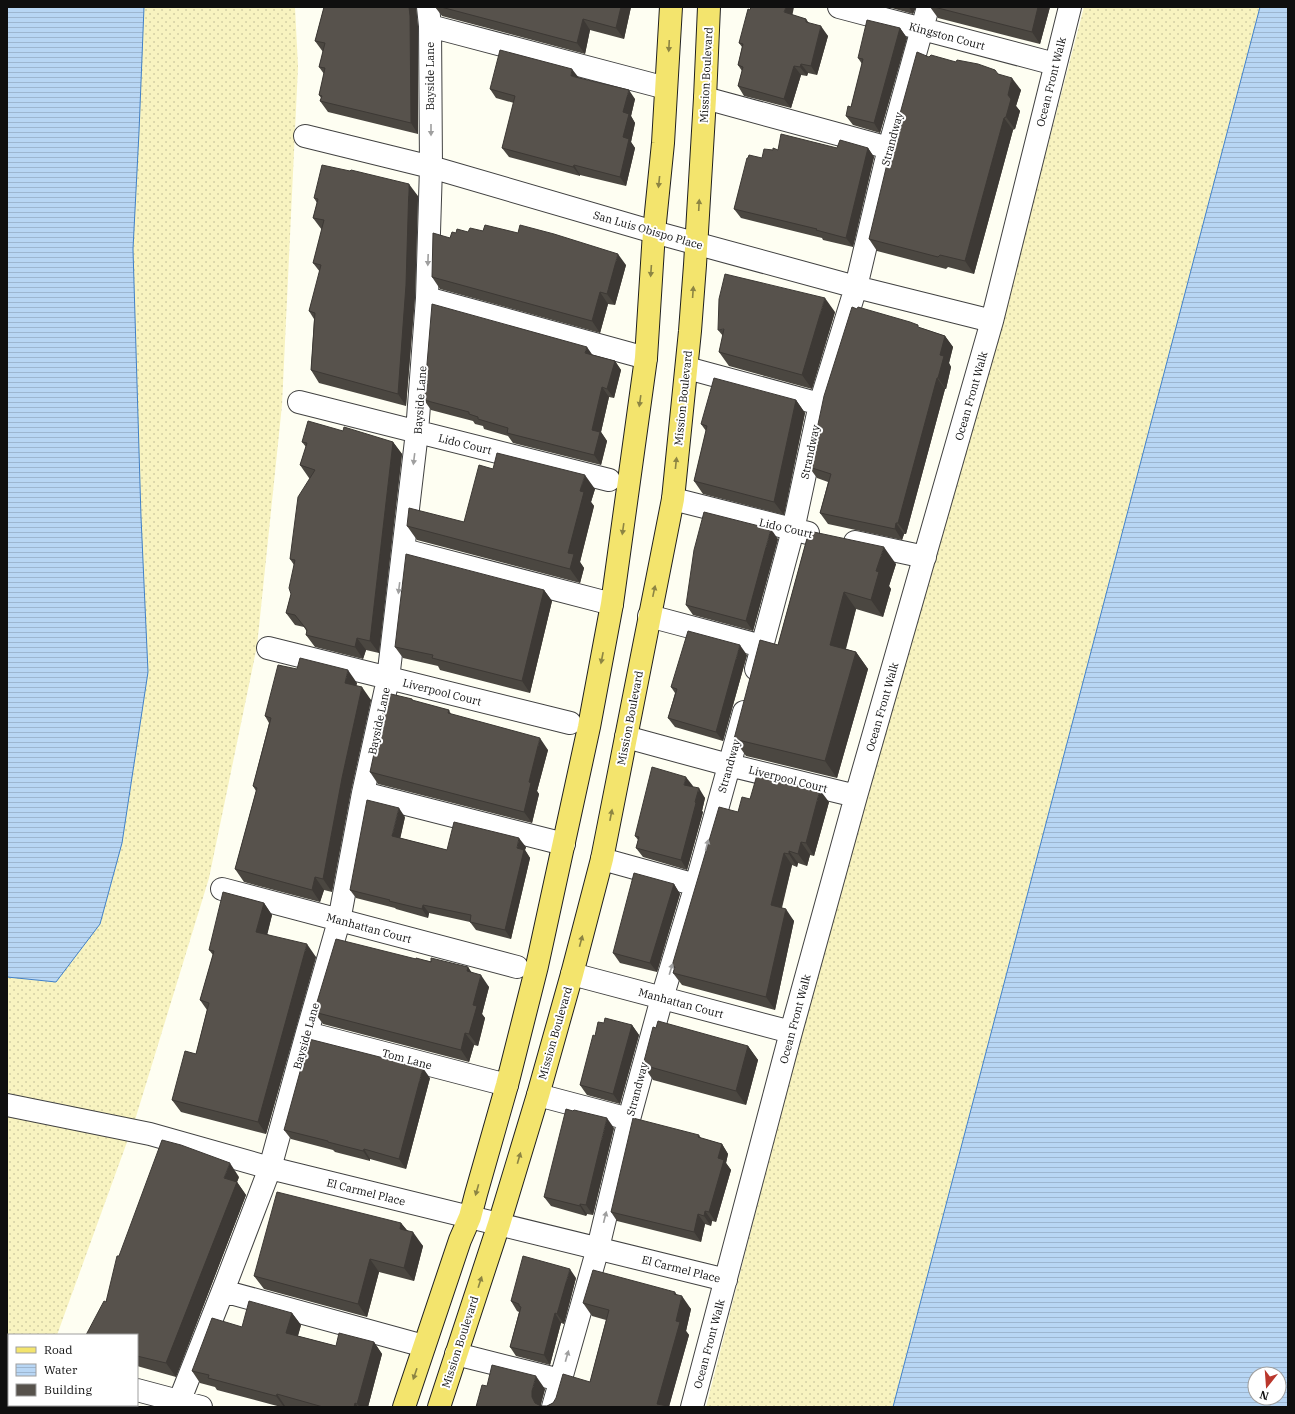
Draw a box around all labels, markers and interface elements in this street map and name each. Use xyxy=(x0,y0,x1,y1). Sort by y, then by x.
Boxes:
street label: Kingston Court xyxy=(907,19,987,53)
street label: Mission Boulevard xyxy=(697,26,716,123)
street label: Ocean Front Walk xyxy=(1033,35,1069,128)
one-way arrow xyxy=(665,40,672,52)
street label: Bayside Lane xyxy=(423,42,437,110)
street label: Strandway xyxy=(878,110,906,167)
one-way arrow xyxy=(428,124,434,137)
one-way arrow xyxy=(656,176,663,188)
one-way arrow xyxy=(695,199,702,211)
street label: San Luis Obispo Place xyxy=(592,208,704,252)
one-way arrow xyxy=(425,254,432,266)
one-way arrow xyxy=(648,265,655,277)
one-way arrow xyxy=(690,286,697,298)
street label: Mission Boulevard xyxy=(671,349,695,446)
street label: Ocean Front Walk xyxy=(952,349,991,442)
street label: Bayside Lane xyxy=(411,365,429,435)
one-way arrow xyxy=(637,395,643,407)
street label: Strandway xyxy=(797,423,823,480)
street label: Lido Court xyxy=(437,431,493,457)
one-way arrow xyxy=(411,453,417,465)
one-way arrow xyxy=(673,457,680,469)
street label: Lido Court xyxy=(758,515,814,541)
one-way arrow xyxy=(620,523,626,535)
one-way arrow xyxy=(396,582,402,594)
one-way arrow xyxy=(651,584,657,597)
one-way arrow xyxy=(599,652,605,664)
street label: Ocean Front Walk xyxy=(863,660,902,753)
street label: Mission Boulevard xyxy=(614,669,646,766)
street label: Liverpool Court xyxy=(401,675,483,709)
street label: Bayside Lane xyxy=(365,686,393,756)
street label: Strandway xyxy=(715,737,743,794)
street label: Liverpool Court xyxy=(747,762,829,796)
one-way arrow xyxy=(608,808,614,821)
one-way arrow xyxy=(704,838,710,850)
street label: Manhattan Court xyxy=(325,910,413,946)
one-way arrow xyxy=(578,935,584,947)
one-way arrow xyxy=(668,963,674,975)
street label: Ocean Front Walk xyxy=(776,972,814,1065)
street label: Mission Boulevard xyxy=(535,985,575,1081)
street label: Manhattan Court xyxy=(637,985,725,1021)
street label: Bayside Lane xyxy=(290,1001,322,1071)
street label: Tom Lane xyxy=(380,1046,434,1072)
street label: Strandway xyxy=(623,1060,651,1117)
one-way arrow xyxy=(516,1151,522,1163)
street label: El Carmel Place xyxy=(325,1175,407,1209)
one-way arrow xyxy=(474,1183,480,1196)
one-way arrow xyxy=(603,1211,609,1223)
street label: El Carmel Place xyxy=(640,1252,722,1286)
one-way arrow xyxy=(477,1275,483,1287)
street label: Mission Boulevard xyxy=(439,1294,482,1390)
street label: Ocean Front Walk xyxy=(690,1297,728,1390)
legend xyxy=(8,1334,138,1406)
text: Road xyxy=(44,1342,73,1357)
one-way arrow xyxy=(564,1350,570,1362)
text: Water xyxy=(44,1362,78,1377)
north arrow xyxy=(1247,1366,1287,1406)
one-way arrow xyxy=(412,1368,418,1380)
text: Building xyxy=(44,1382,92,1397)
text: N xyxy=(1258,1388,1270,1404)

